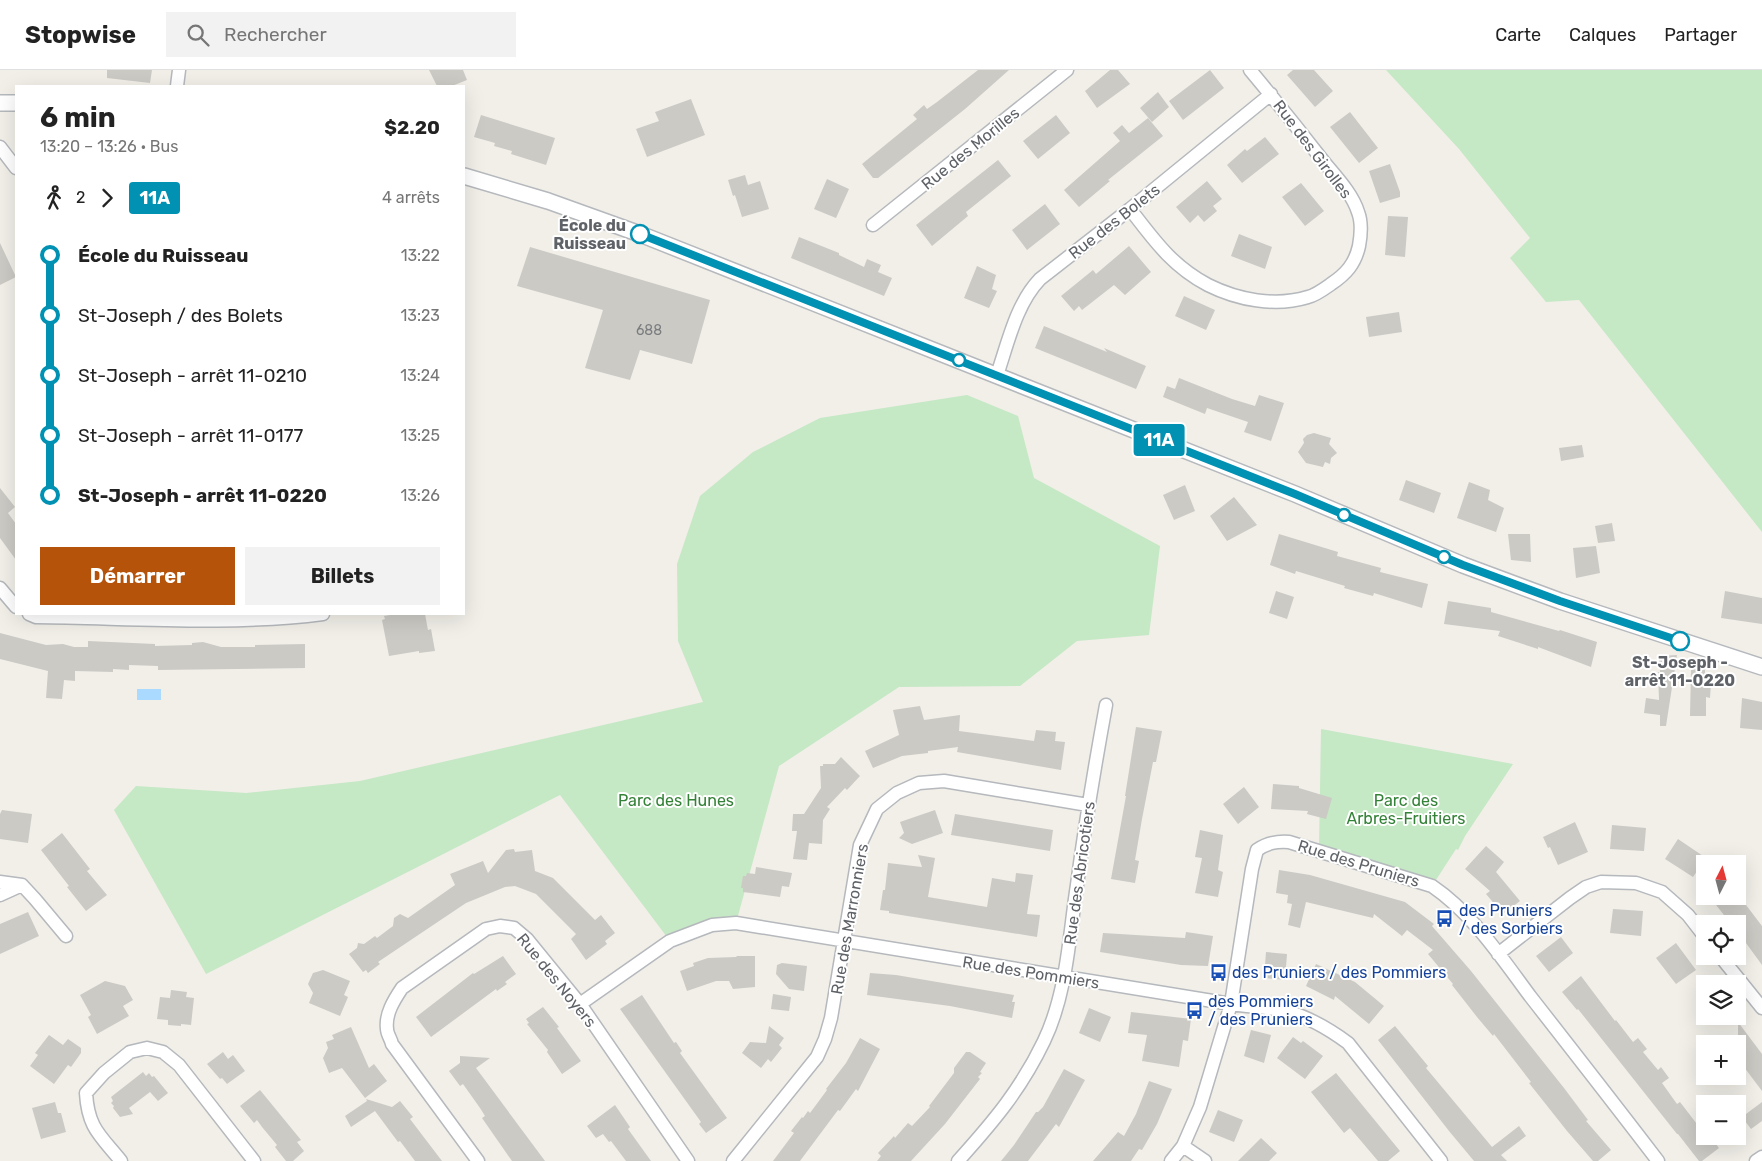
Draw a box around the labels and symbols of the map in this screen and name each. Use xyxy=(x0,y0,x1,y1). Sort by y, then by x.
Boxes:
street label: Rue des Girolles xyxy=(1269,96,1356,202)
street label: Rue des Morilles xyxy=(918,103,1023,194)
street label: Rue des Bolets xyxy=(1065,180,1164,263)
place label: École du Ruisseau xyxy=(553,215,626,253)
marker: École du Ruisseau xyxy=(630,224,650,244)
house number: 688 xyxy=(636,322,662,339)
unlabelled marker xyxy=(952,353,966,367)
line badge: 11A xyxy=(1130,424,1188,456)
unlabelled marker xyxy=(1337,508,1351,522)
unlabelled marker xyxy=(1437,550,1451,564)
marker: St-Joseph - arrêt 11-0220 xyxy=(1670,631,1690,651)
place label: St-Joseph - arrêt 11-0220 xyxy=(1625,653,1735,690)
park label: Parc des Hunes xyxy=(618,791,734,810)
park label: Parc des Arbres-Fruitiers xyxy=(1347,791,1465,828)
street label: Rue des Abricotiers xyxy=(1060,800,1099,946)
street label: Rue des Pruniers xyxy=(1296,836,1422,891)
street label: Rue des Marronniers xyxy=(827,842,872,996)
north arrow xyxy=(1696,855,1746,905)
place label: des Pruniers / des Sorbiers xyxy=(1459,901,1563,938)
bus stop icon: des Pruniers / des Sorbiers xyxy=(1435,909,1455,929)
street label: Rue des Noyers xyxy=(513,930,600,1031)
street label: Rue des Pommiers xyxy=(961,952,1101,993)
bus stop icon: des Pruniers / des Pommiers xyxy=(1208,962,1228,982)
place label: des Pruniers / des Pommiers xyxy=(1232,963,1446,982)
place label: des Pommiers / des Pruniers xyxy=(1208,992,1313,1029)
bus stop icon: des Pommiers / des Pruniers xyxy=(1184,1000,1204,1020)

